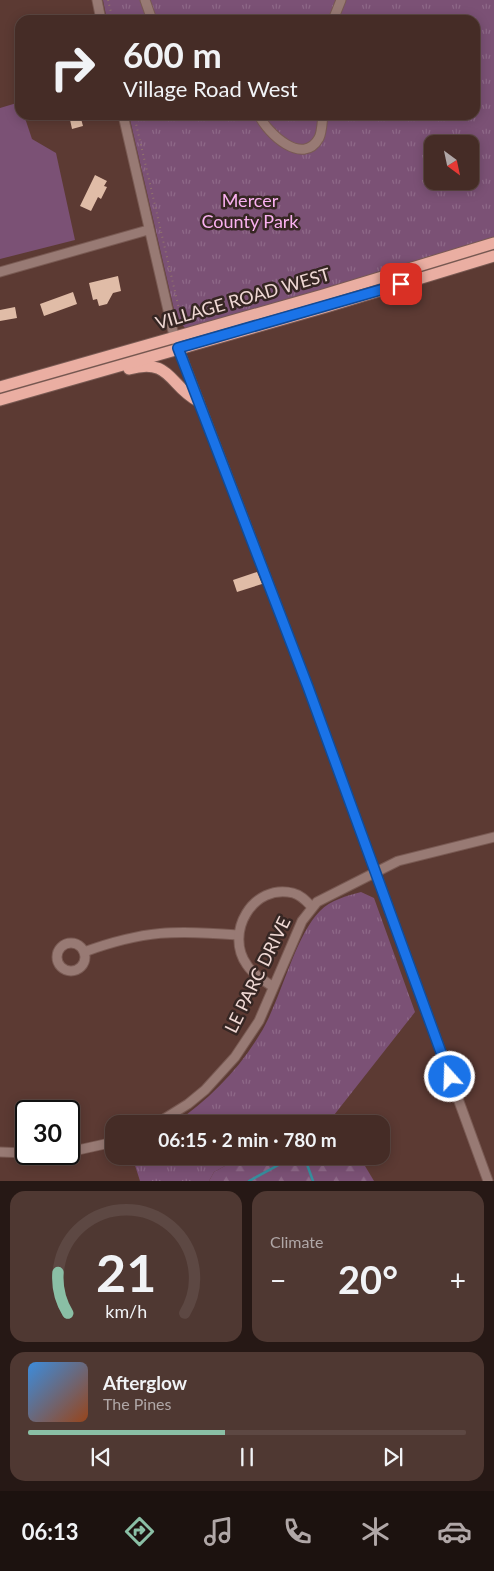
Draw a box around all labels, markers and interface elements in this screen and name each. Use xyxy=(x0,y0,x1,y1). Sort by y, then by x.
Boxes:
text: 600 m xyxy=(123,33,222,75)
icon: right xyxy=(40,35,105,100)
text: Village Road West xyxy=(123,75,298,102)
north arrow xyxy=(424,135,479,190)
map controls xyxy=(424,135,479,190)
park label: Mercer County Park xyxy=(201,189,299,232)
street label: VILLAGE ROAD WEST xyxy=(153,262,333,334)
pin xyxy=(380,263,422,305)
icon: arrive xyxy=(387,270,415,298)
street label: LE PARC DRIVE xyxy=(219,913,295,1036)
position arrow xyxy=(423,1050,475,1102)
speed limit sign: 30 xyxy=(15,1100,80,1165)
text: 06:15 · 2 min · 780 m xyxy=(158,1128,337,1151)
text: Climate xyxy=(270,1232,323,1251)
text: 21 xyxy=(96,1241,156,1303)
text: 20° xyxy=(338,1256,398,1302)
text: − xyxy=(270,1263,286,1297)
text: + xyxy=(450,1263,466,1297)
text: km/h xyxy=(105,1300,147,1322)
text: Afterglow xyxy=(103,1371,187,1394)
text: The Pines xyxy=(103,1394,172,1413)
icon: previous xyxy=(87,1443,115,1471)
icon: pause xyxy=(233,1443,261,1471)
icon: next xyxy=(379,1443,407,1471)
icon: directions xyxy=(122,1514,157,1549)
icon: music xyxy=(201,1514,236,1549)
icon: phone xyxy=(280,1514,315,1549)
icon: climate xyxy=(358,1514,393,1549)
icon: car xyxy=(437,1514,472,1549)
text: 06:13 xyxy=(22,1518,79,1545)

